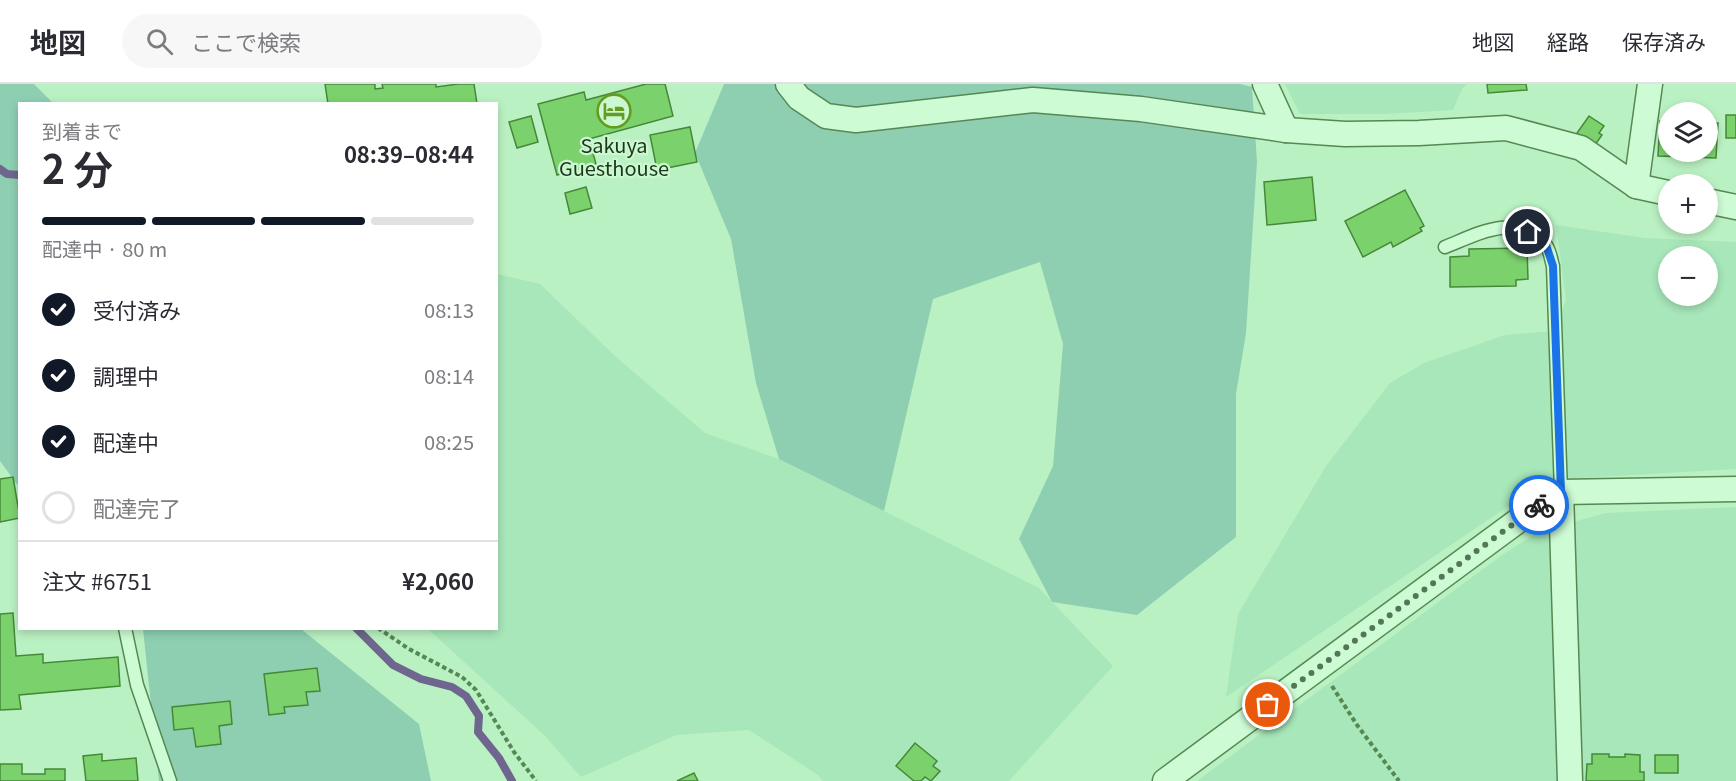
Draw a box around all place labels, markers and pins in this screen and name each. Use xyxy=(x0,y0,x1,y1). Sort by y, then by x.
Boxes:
hotel icon: Sakuya Guesthouse xyxy=(596,93,632,129)
place label: Sakuya Guesthouse xyxy=(559,130,669,182)
pin xyxy=(1502,206,1553,257)
pin xyxy=(1242,679,1293,730)

